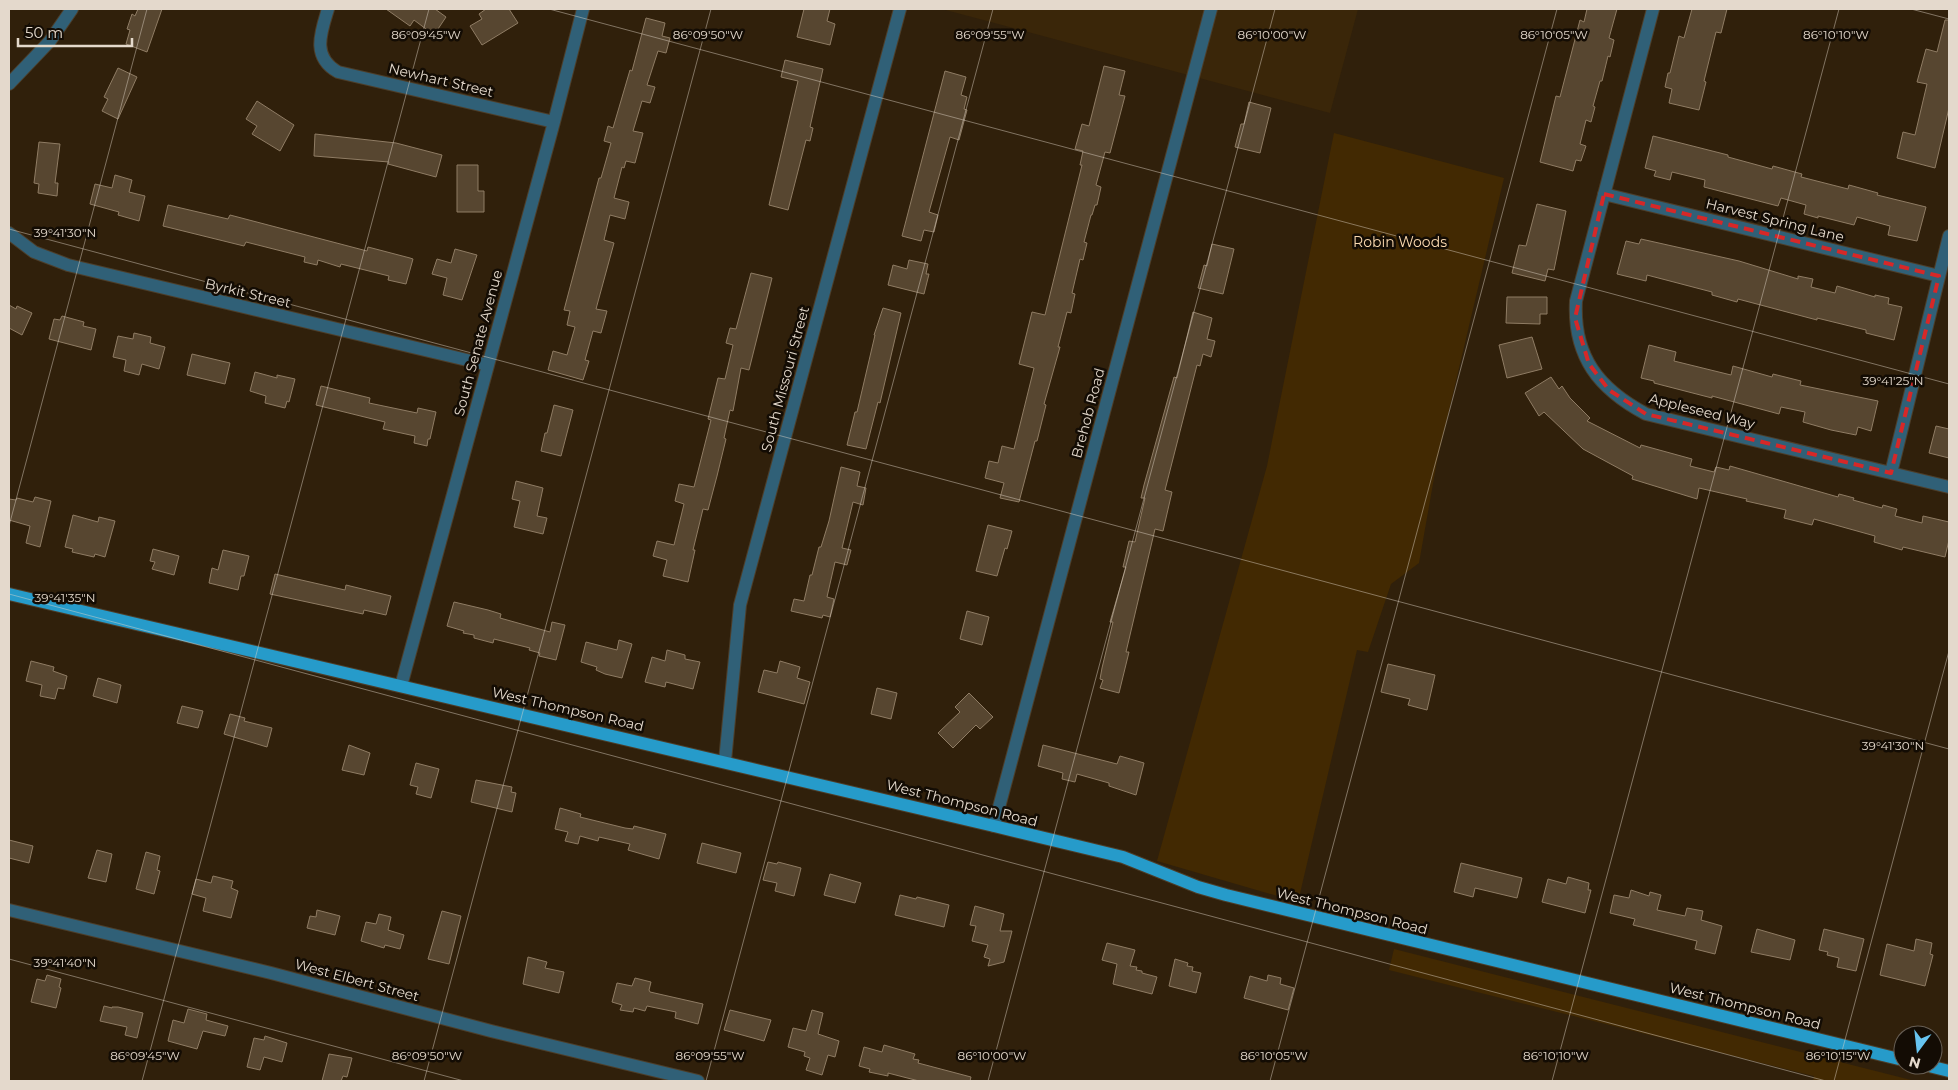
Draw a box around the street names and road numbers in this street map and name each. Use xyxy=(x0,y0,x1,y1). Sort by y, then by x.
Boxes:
street label: Newhart Street xyxy=(387,59,496,101)
street label: Harvest Spring Lane xyxy=(1704,194,1846,246)
street label: South Senate Avenue xyxy=(450,268,506,418)
street label: Byrkit Street xyxy=(203,274,293,312)
street label: South Missouri Street xyxy=(757,304,813,454)
street label: Brehob Road xyxy=(1067,366,1109,460)
street label: Appleseed Way xyxy=(1647,389,1757,433)
street label: West Thompson Road xyxy=(490,683,646,735)
street label: West Thompson Road xyxy=(884,775,1040,831)
street label: West Thompson Road xyxy=(1274,883,1430,939)
street label: West Elbert Street xyxy=(293,955,421,1005)
street label: West Thompson Road xyxy=(1667,978,1823,1034)

